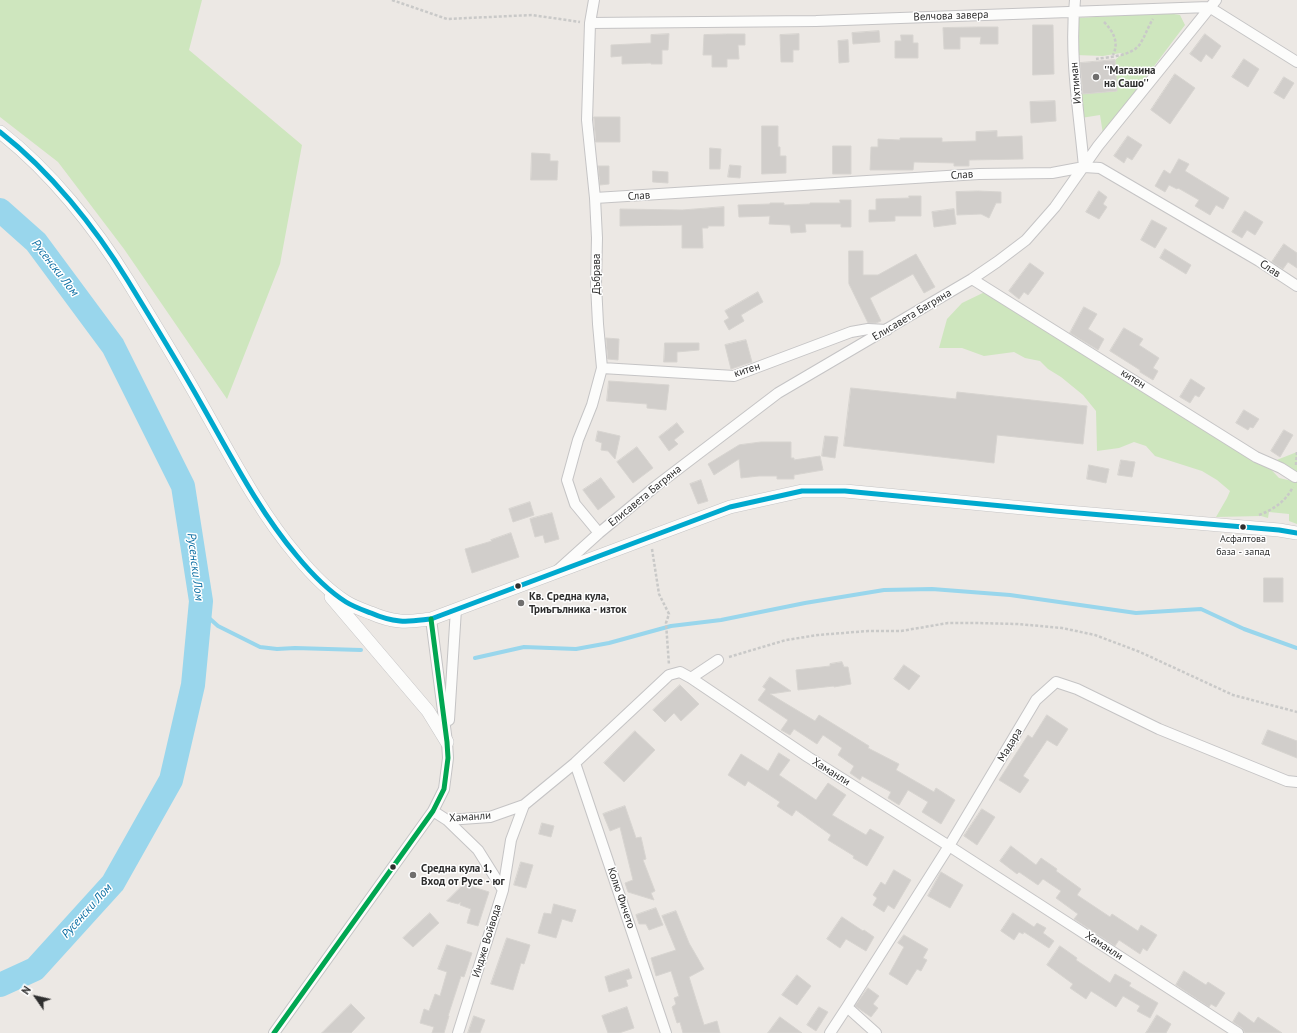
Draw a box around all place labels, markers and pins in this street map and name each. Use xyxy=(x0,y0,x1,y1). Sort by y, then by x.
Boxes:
place label: ''Магазина на Сашо'' xyxy=(1104,64,1156,90)
marker: ''Магазина на Сашо'' xyxy=(1091,72,1101,82)
marker: Асфалтова база - запад xyxy=(1238,522,1248,532)
place label: Асфалтова база - запад xyxy=(1216,533,1270,556)
unlabelled marker xyxy=(513,581,523,591)
place label: Кв. Средна кула, Триъгълника - изток xyxy=(529,590,627,616)
marker: Кв. Средна кула, Триъгълника - изток xyxy=(516,598,526,608)
unlabelled marker xyxy=(388,862,398,872)
place label: Средна кула 1, Вход от Русе - юг xyxy=(421,862,505,888)
marker: Средна кула 1, Вход от Русе - юг xyxy=(408,870,418,880)

